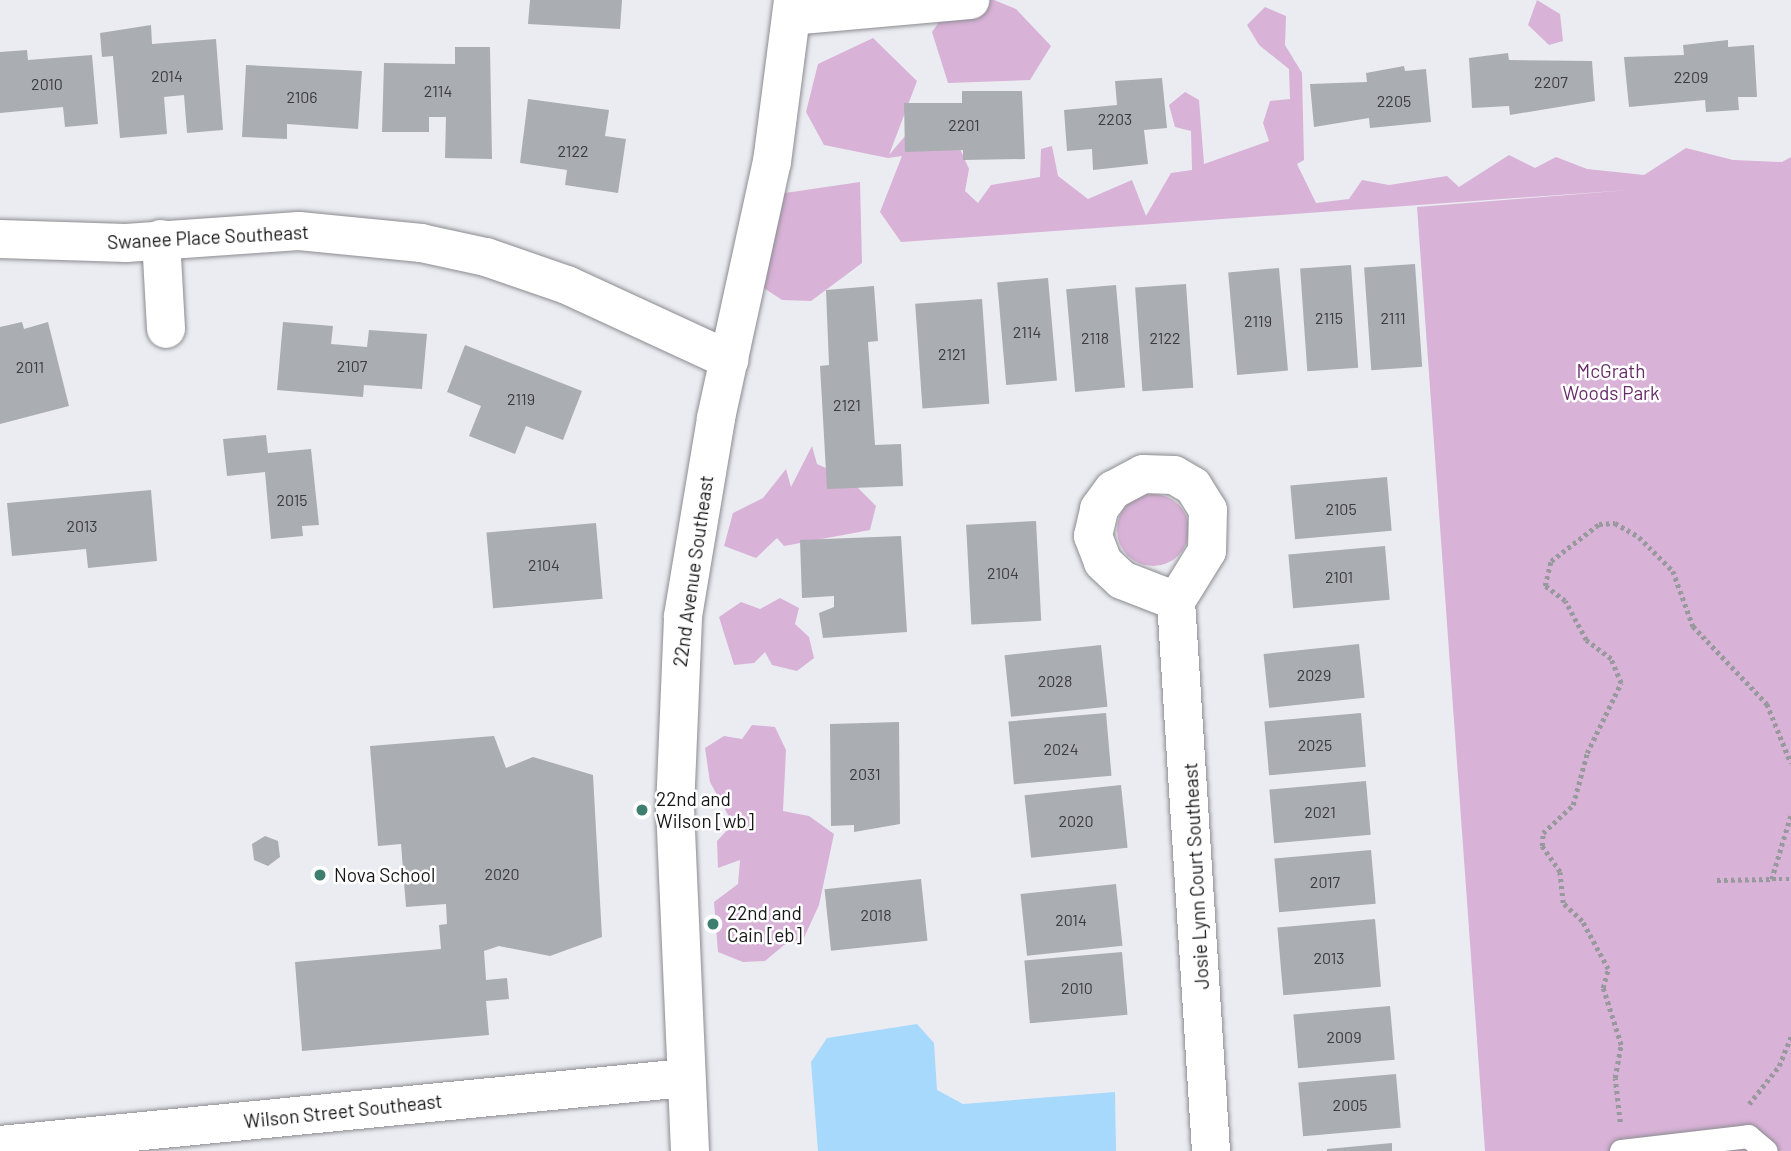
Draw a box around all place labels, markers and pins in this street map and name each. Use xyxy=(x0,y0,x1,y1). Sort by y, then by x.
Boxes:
place label: 22nd and Wilson [wb] xyxy=(656,788,754,832)
marker: 22nd and Wilson [wb] xyxy=(634,802,650,818)
place label: Nova School xyxy=(334,864,435,886)
marker: Nova School xyxy=(312,867,328,883)
place label: 22nd and Cain [eb] xyxy=(727,902,802,946)
marker: 22nd and Cain [eb] xyxy=(705,916,721,932)

